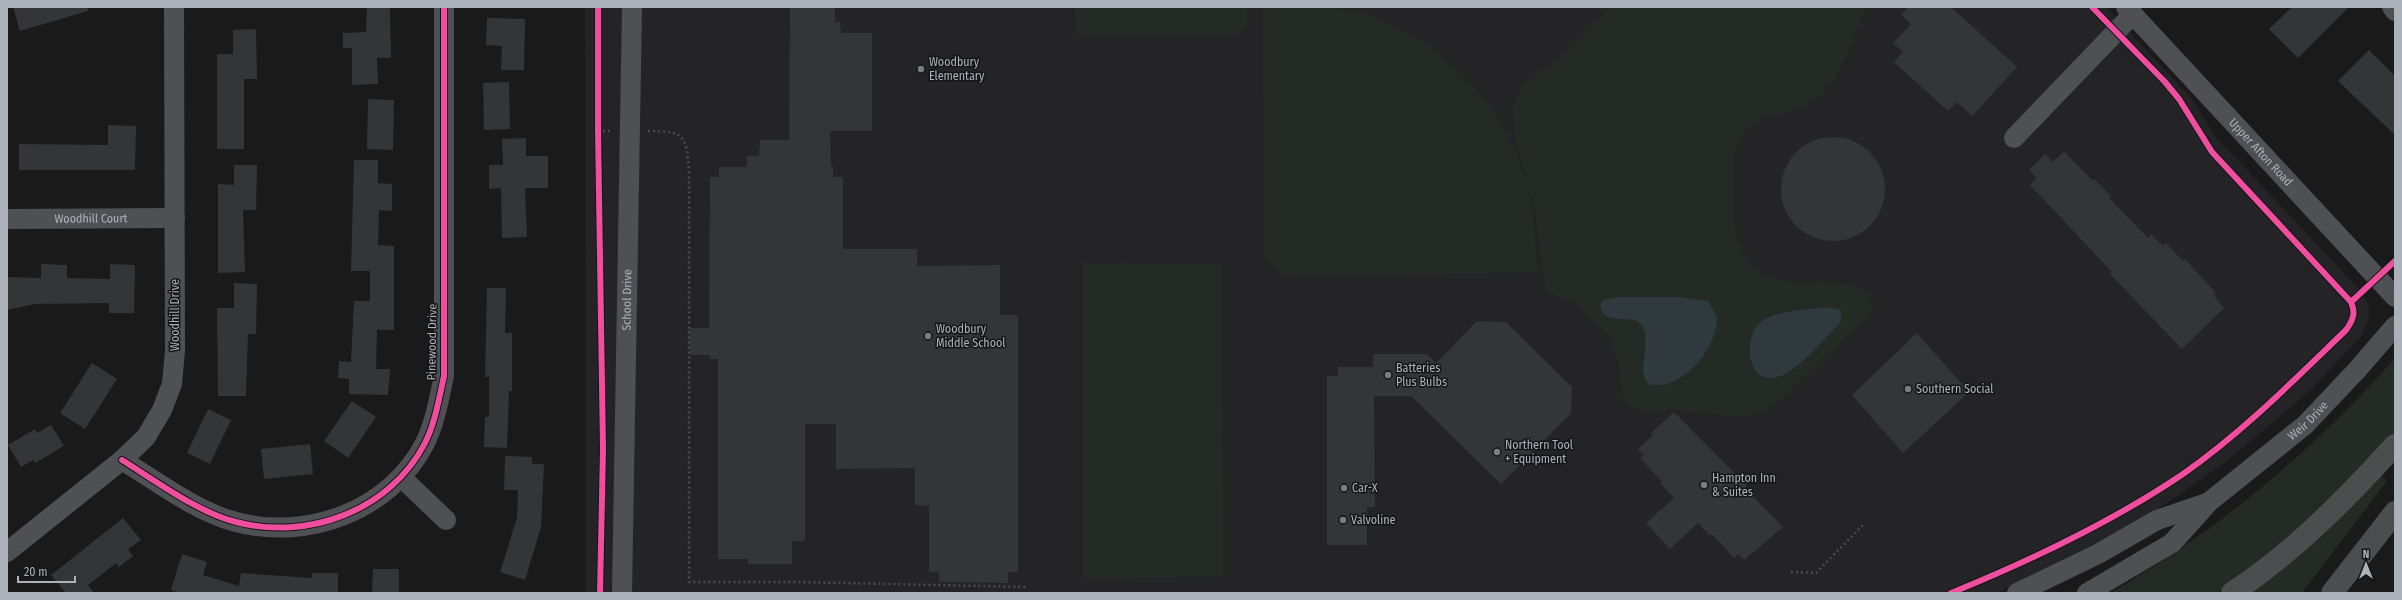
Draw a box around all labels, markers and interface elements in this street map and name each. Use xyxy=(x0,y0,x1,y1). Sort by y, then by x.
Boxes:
place label: Woodbury Elementary xyxy=(929,55,985,83)
marker: Woodbury Elementary xyxy=(916,64,926,74)
street label: Upper Afton Road xyxy=(2226,116,2295,189)
street label: Woodhill Court xyxy=(54,211,128,226)
street label: School Drive xyxy=(619,269,635,331)
street label: Woodhill Drive xyxy=(168,279,182,351)
street label: Pinewood Drive xyxy=(424,303,440,380)
place label: Woodbury Middle School xyxy=(936,322,1005,350)
marker: Woodbury Middle School xyxy=(923,331,933,341)
place label: Batteries Plus Bulbs xyxy=(1396,361,1447,389)
marker: Batteries Plus Bulbs xyxy=(1383,370,1393,380)
place label: Southern Social xyxy=(1916,382,1993,396)
marker: Southern Social xyxy=(1903,384,1913,394)
street label: Weir Drive xyxy=(2285,398,2331,443)
place label: Northern Tool + Equipment xyxy=(1505,438,1573,466)
marker: Northern Tool + Equipment xyxy=(1492,447,1502,457)
place label: Hampton Inn & Suites xyxy=(1712,471,1776,499)
marker: Hampton Inn & Suites xyxy=(1699,480,1709,490)
place label: Car-X xyxy=(1352,481,1378,495)
marker: Car-X xyxy=(1339,483,1349,493)
place label: Valvoline xyxy=(1351,513,1396,527)
marker: Valvoline xyxy=(1338,515,1348,525)
north arrow xyxy=(2346,544,2386,584)
text: N xyxy=(2363,548,2369,561)
scale bar xyxy=(18,558,75,584)
text: 20 m xyxy=(24,565,48,579)

